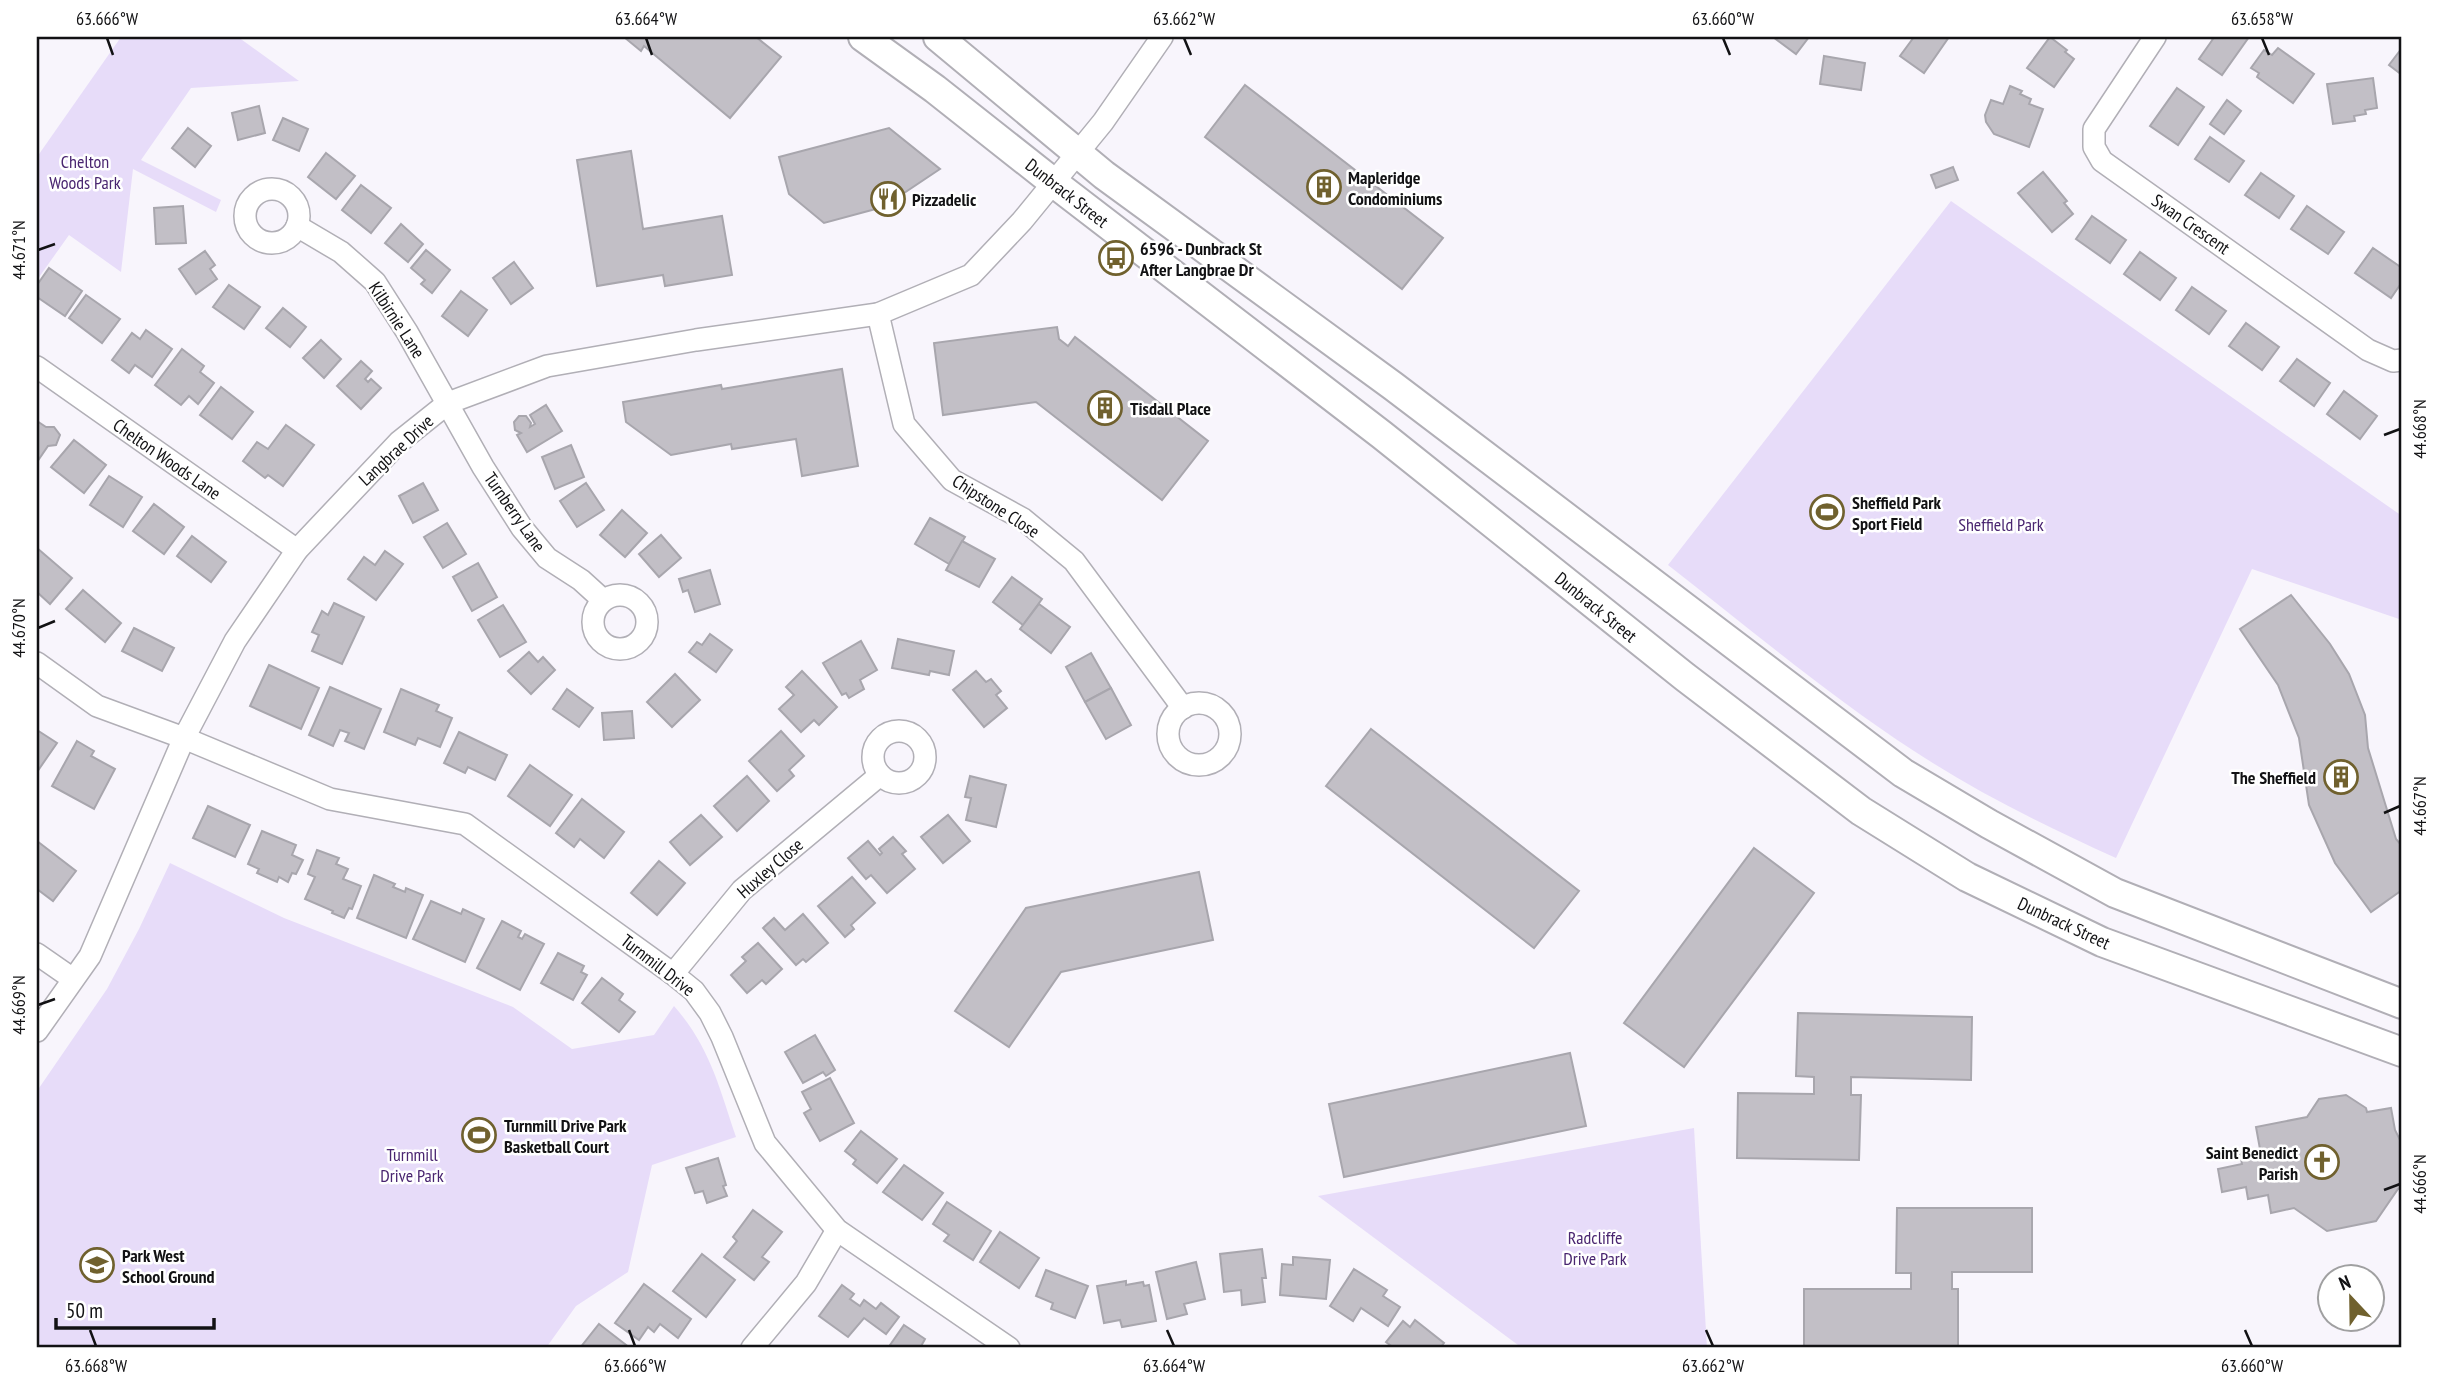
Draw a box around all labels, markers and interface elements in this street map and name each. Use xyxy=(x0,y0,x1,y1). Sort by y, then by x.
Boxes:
text: 63.666°W xyxy=(76,7,138,30)
text: 63.664°W xyxy=(615,7,677,30)
text: 63.662°W xyxy=(1153,7,1215,30)
text: 63.660°W xyxy=(1692,7,1754,30)
text: 63.658°W xyxy=(2231,7,2293,30)
park label: Chelton Woods Park xyxy=(49,150,121,194)
street label: Dunbrack Street xyxy=(1021,153,1113,233)
place label: Mapleridge Condominiums xyxy=(1348,166,1442,210)
building icon: Mapleridge Condominiums xyxy=(1305,168,1343,206)
restaurant icon: Pizzadelic xyxy=(869,180,907,218)
place label: Pizzadelic xyxy=(912,188,977,211)
street label: Swan Crescent xyxy=(2148,189,2235,259)
text: 44.671°N xyxy=(7,220,30,280)
place label: 6596 - Dunbrack St After Langbrae Dr xyxy=(1139,237,1263,281)
bus stop icon: 6596 - Dunbrack St After Langbrae Dr xyxy=(1097,239,1135,277)
street label: Kilbirnie Lane xyxy=(364,277,430,363)
building icon: Tisdall Place xyxy=(1086,389,1124,427)
place label: Tisdall Place xyxy=(1130,397,1211,420)
text: 44.668°N xyxy=(2408,399,2431,459)
street label: Langbrae Drive xyxy=(354,410,438,490)
street label: Chelton Woods Lane xyxy=(109,413,225,505)
street label: Turnberry Lane xyxy=(479,468,551,556)
street label: Chipstone Close xyxy=(948,469,1044,543)
place label: Sheffield Park Sport Field xyxy=(1852,491,1941,535)
sports icon: Sheffield Park Sport Field xyxy=(1808,493,1846,531)
park label: Sheffield Park xyxy=(1958,513,2044,536)
street label: Dunbrack Street xyxy=(1550,567,1642,647)
text: 44.670°N xyxy=(7,598,30,658)
building icon: The Sheffield xyxy=(2322,758,2360,796)
place label: The Sheffield xyxy=(2231,766,2316,789)
text: 44.667°N xyxy=(2408,776,2431,836)
street label: Huxley Close xyxy=(732,833,808,903)
street label: Dunbrack Street xyxy=(2014,892,2114,954)
street label: Turnmill Drive xyxy=(616,929,700,1001)
text: 44.669°N xyxy=(7,975,30,1035)
place label: Turnmill Drive Park Basketball Court xyxy=(504,1114,627,1158)
sports icon: Turnmill Drive Park Basketball Court xyxy=(460,1116,498,1154)
place label: Saint Benedict Parish xyxy=(2206,1141,2299,1185)
park label: Turnmill Drive Park xyxy=(380,1143,444,1187)
church icon: Saint Benedict Parish xyxy=(2303,1143,2341,1181)
text: 44.666°N xyxy=(2408,1154,2431,1214)
park label: Radcliffe Drive Park xyxy=(1563,1226,1627,1270)
place label: Park West School Ground xyxy=(122,1244,215,1288)
school or university icon: Park West School Ground xyxy=(78,1246,116,1284)
north arrow xyxy=(2316,1262,2386,1332)
text: N xyxy=(2335,1269,2354,1295)
scale bar xyxy=(56,1287,214,1331)
text: 50 m xyxy=(66,1297,103,1324)
text: 63.668°W xyxy=(65,1354,127,1377)
text: 63.666°W xyxy=(604,1354,666,1377)
text: 63.664°W xyxy=(1143,1354,1205,1377)
text: 63.662°W xyxy=(1682,1354,1744,1377)
text: 63.660°W xyxy=(2221,1354,2283,1377)

